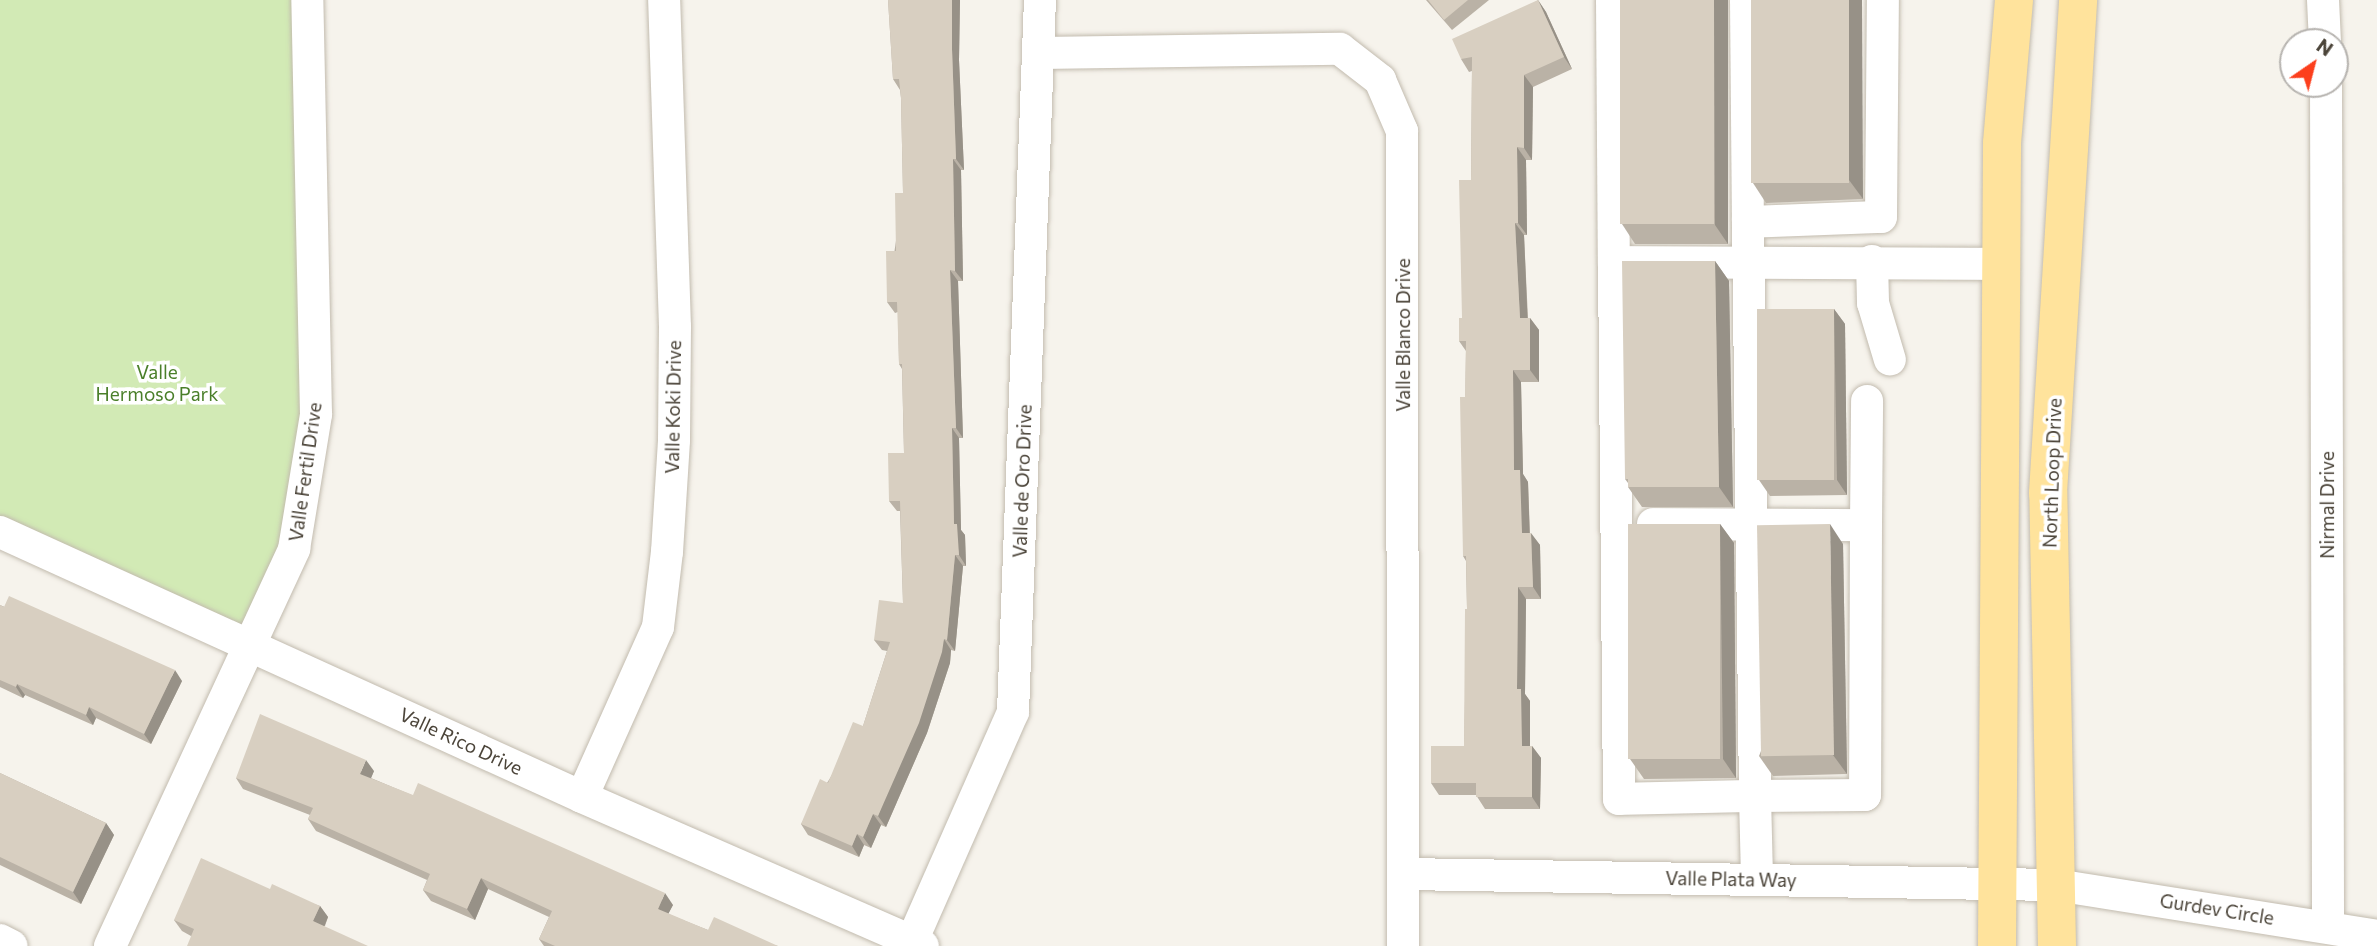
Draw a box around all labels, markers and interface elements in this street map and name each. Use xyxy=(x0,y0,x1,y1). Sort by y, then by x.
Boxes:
north arrow xyxy=(2279,28,2349,98)
text: N xyxy=(2313,34,2338,61)
street label: Valle Blanco Drive xyxy=(1392,258,1414,412)
street label: Valle Koki Drive xyxy=(660,340,686,474)
park label: Valle Hermoso Park xyxy=(96,361,218,405)
street label: North Loop Drive xyxy=(2038,398,2066,548)
street label: Valle Fertil Drive xyxy=(284,401,326,543)
street label: Valle de Oro Drive xyxy=(1008,404,1036,558)
street label: Nirmal Drive xyxy=(2316,451,2338,559)
street label: Valle Rico Drive xyxy=(396,703,526,779)
street label: Valle Plata Way xyxy=(1665,866,1797,892)
street label: Gurdev Circle xyxy=(2158,889,2276,929)

